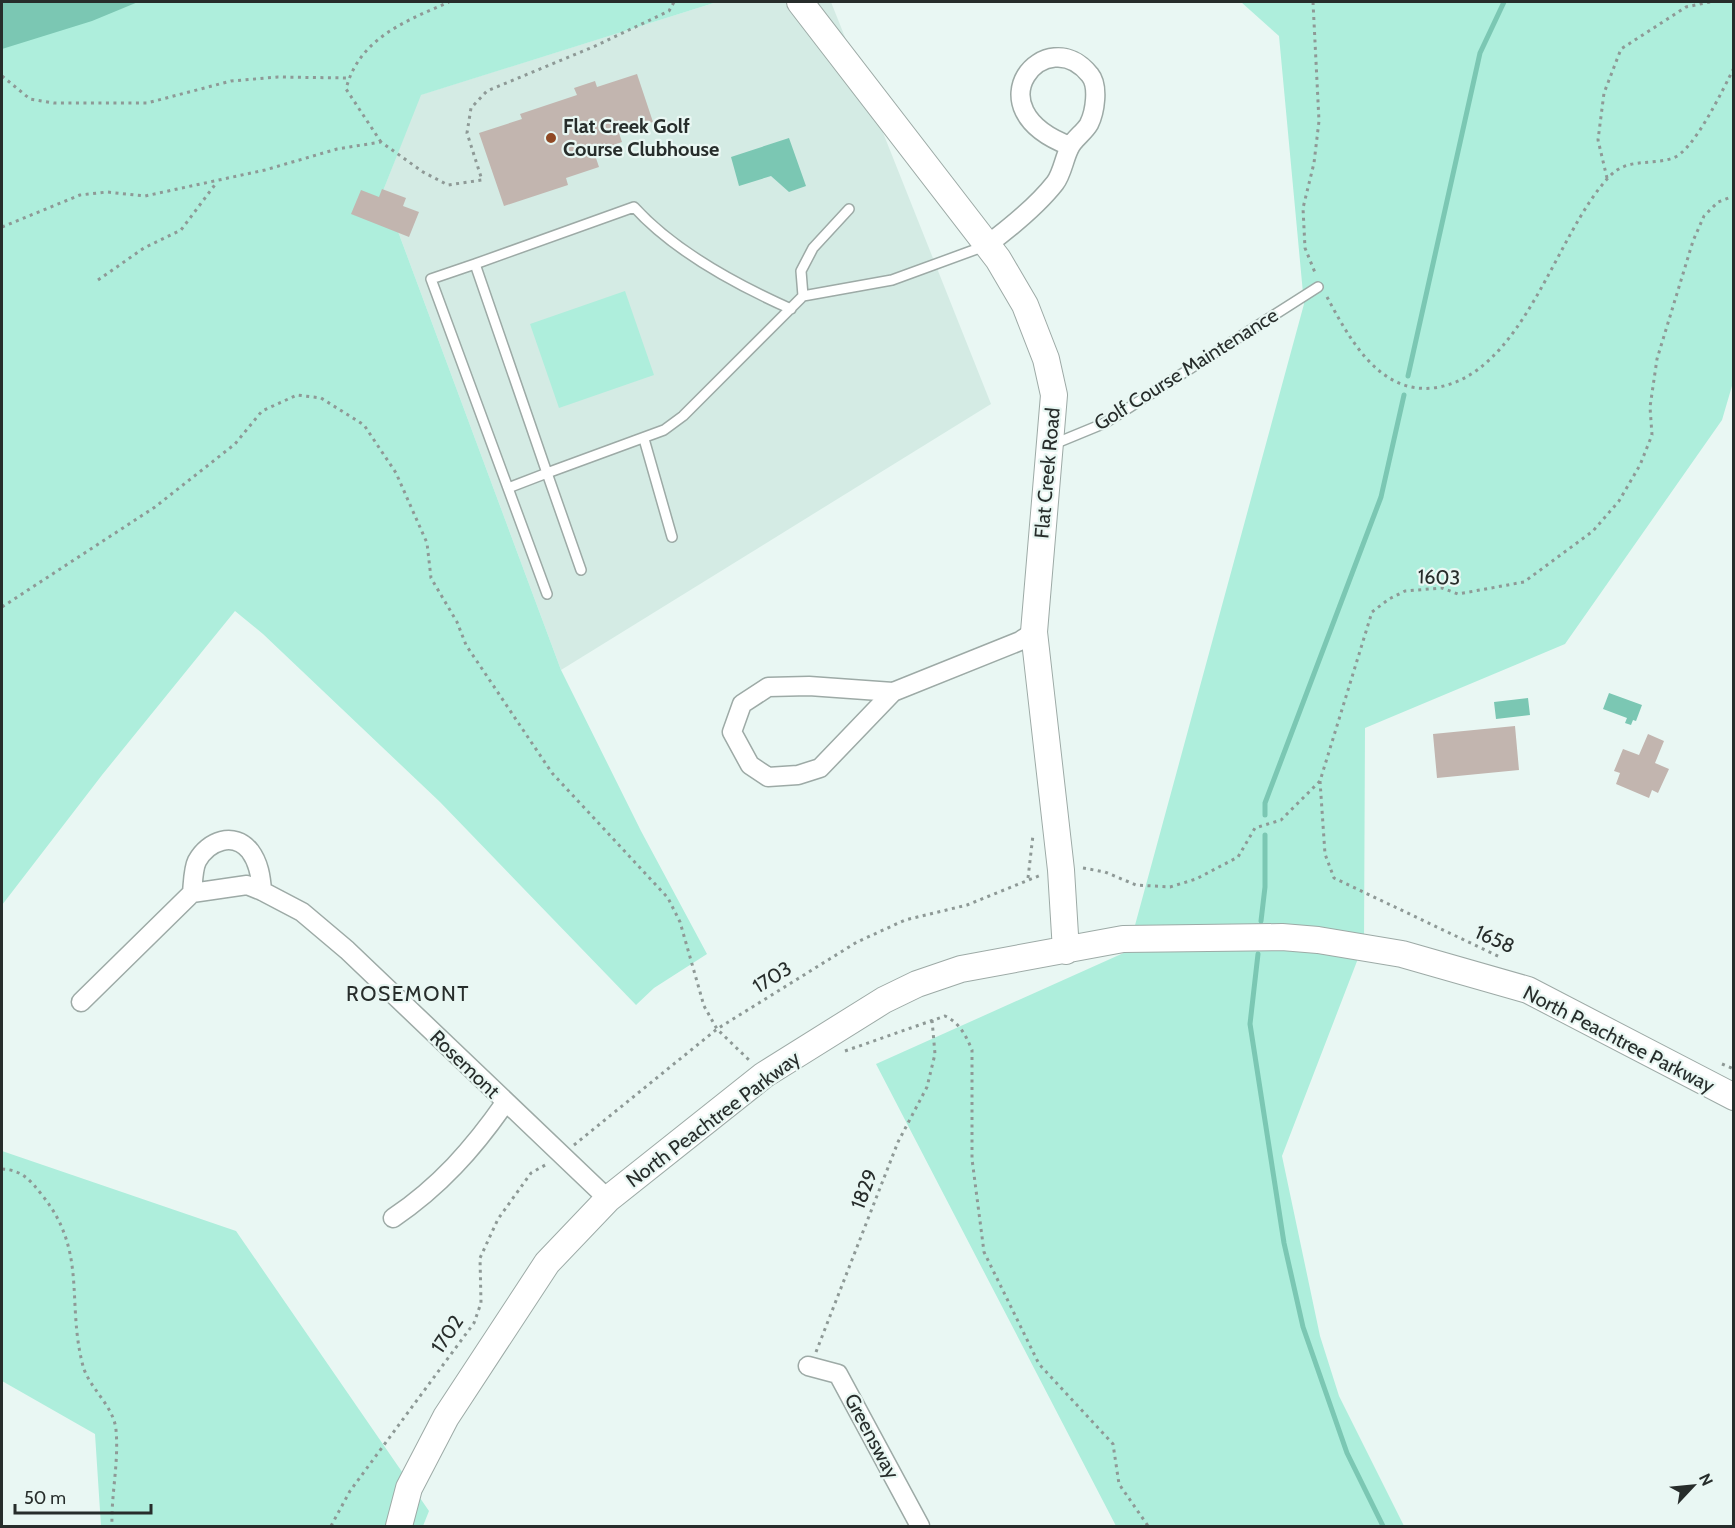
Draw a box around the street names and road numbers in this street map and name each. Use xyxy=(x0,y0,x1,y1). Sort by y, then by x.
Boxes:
street label: Golf Course Maintenance xyxy=(1090,303,1282,435)
street label: Flat Creek Road xyxy=(1029,407,1065,539)
street label: 1603 xyxy=(1417,564,1461,590)
street label: 1658 xyxy=(1471,920,1519,958)
street label: 1703 xyxy=(748,956,796,998)
street label: North Peachtree Parkway xyxy=(1519,980,1719,1098)
street label: Rosemont xyxy=(425,1025,505,1103)
street label: North Peachtree Parkway xyxy=(621,1046,805,1192)
street label: 1829 xyxy=(846,1166,882,1212)
street label: 1702 xyxy=(426,1310,468,1358)
street label: Greensway xyxy=(840,1389,904,1483)

